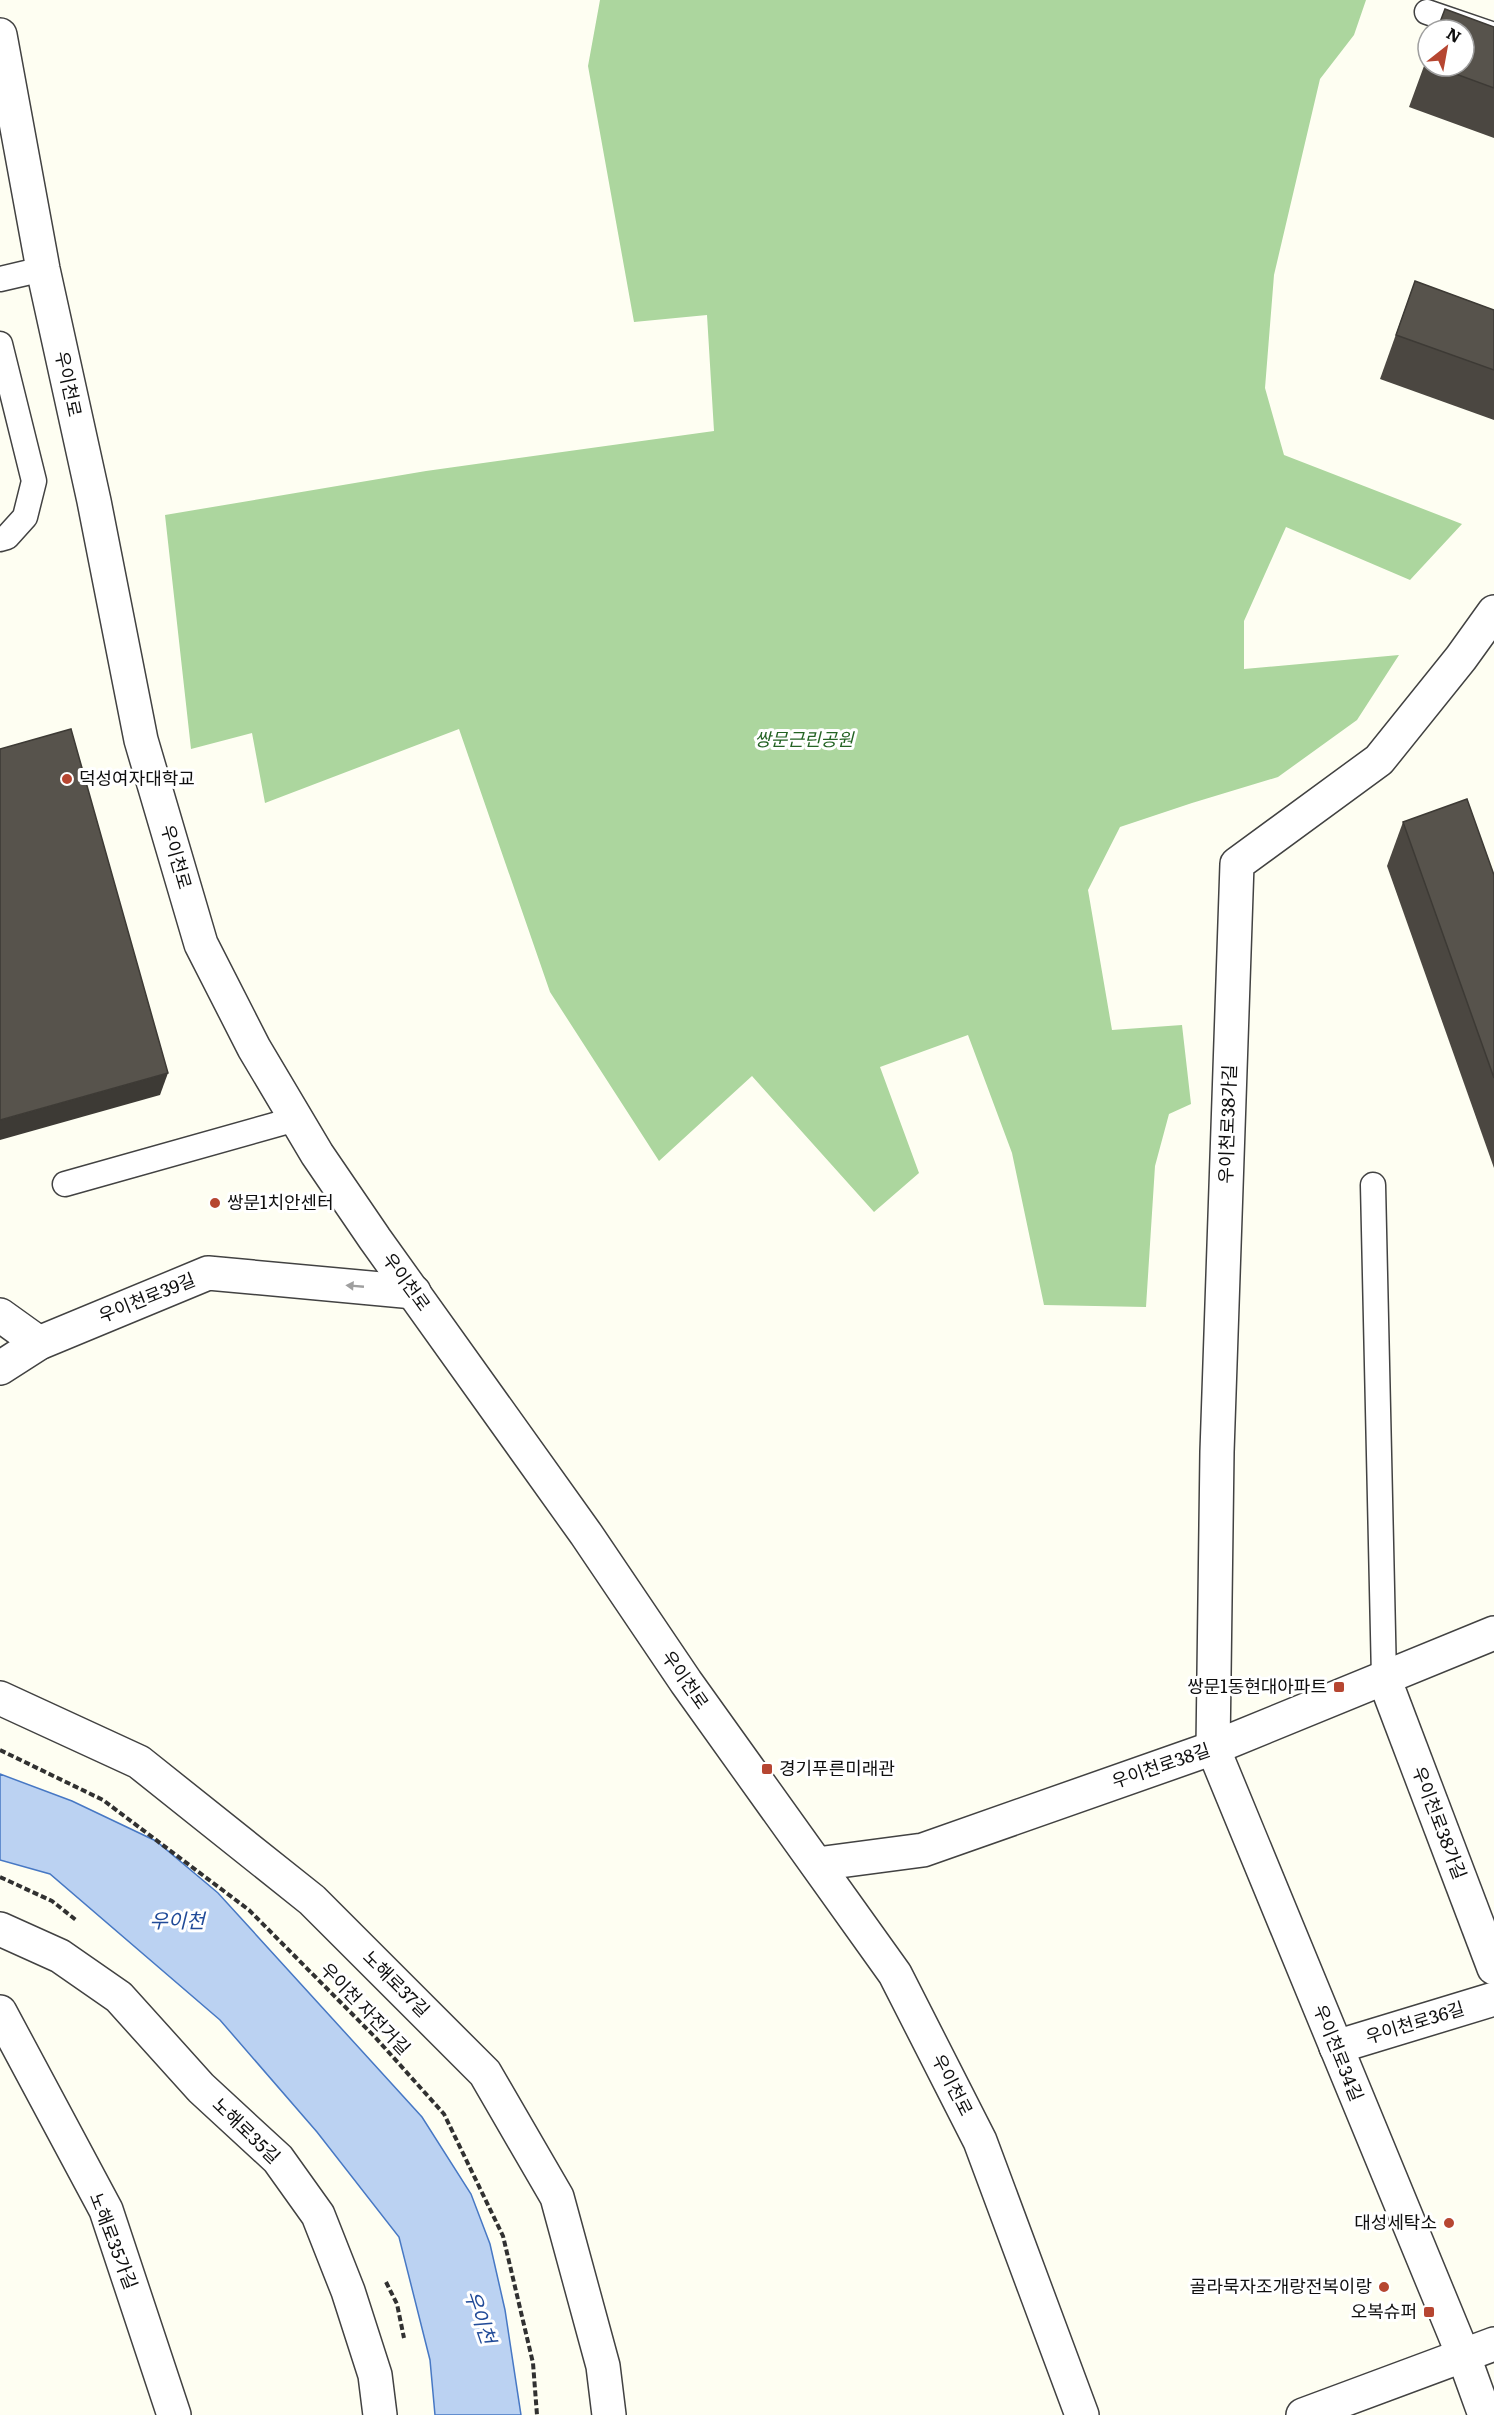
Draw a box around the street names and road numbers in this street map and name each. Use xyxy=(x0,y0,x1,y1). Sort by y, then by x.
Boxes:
street label: 우이천로 xyxy=(49,348,90,419)
street label: 우이천로 xyxy=(155,821,200,892)
street label: 우이천로38가길 xyxy=(1211,1064,1242,1184)
street label: 우이천로 xyxy=(377,1246,438,1316)
street label: 우이천로39길 xyxy=(94,1265,199,1328)
street label: 우이천로 xyxy=(656,1644,716,1714)
street label: 우이천로38길 xyxy=(1108,1735,1213,1794)
street label: 우이천로38가길 xyxy=(1406,1762,1474,1883)
street label: 노해로37길 xyxy=(358,1943,437,2022)
street label: 우이천 자전거길 xyxy=(315,1956,417,2060)
street label: 우이천로36길 xyxy=(1362,1994,1467,2049)
street label: 우이천로34길 xyxy=(1308,2000,1371,2105)
street label: 우이천로 xyxy=(926,2049,980,2120)
street label: 노해로35길 xyxy=(207,2091,287,2169)
street label: 노해로35가길 xyxy=(84,2188,145,2293)

